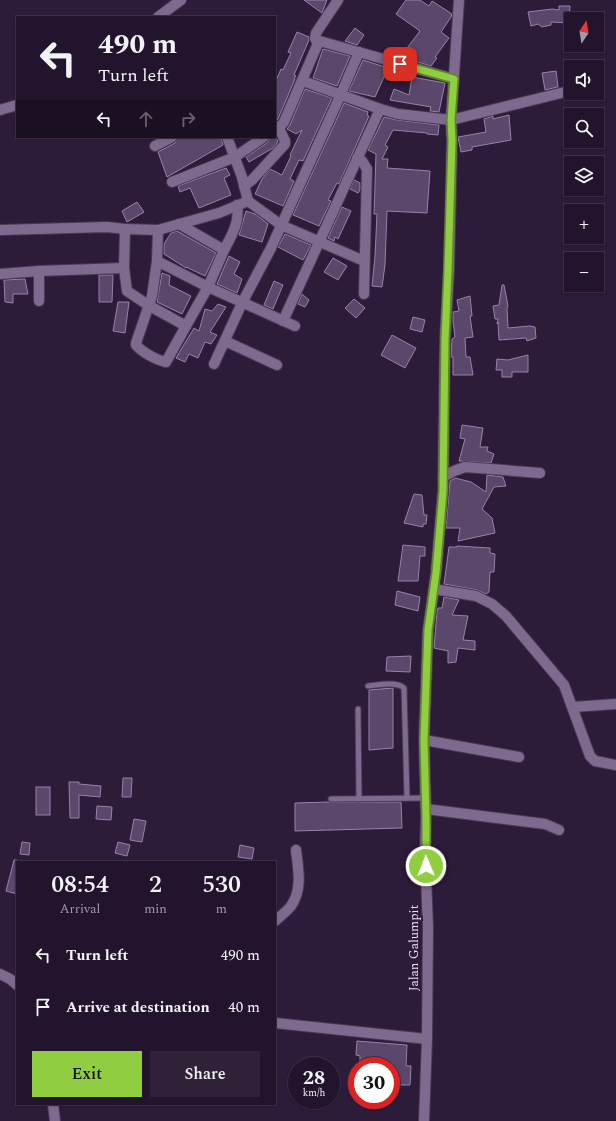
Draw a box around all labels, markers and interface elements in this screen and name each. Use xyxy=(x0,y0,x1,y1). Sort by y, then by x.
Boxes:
north arrow xyxy=(564,12,604,52)
map controls xyxy=(564,12,604,292)
text: 490 m xyxy=(98,23,177,66)
icon: left xyxy=(32,32,84,84)
pin xyxy=(383,47,417,81)
icon: arrive xyxy=(389,53,411,75)
button: sound xyxy=(564,60,604,100)
text: Turn left xyxy=(98,62,169,89)
icon: left xyxy=(93,108,115,130)
icon: ahead xyxy=(135,108,157,130)
icon: right xyxy=(177,108,199,130)
button: search xyxy=(564,108,604,148)
button: layers xyxy=(564,156,604,196)
button: + xyxy=(564,204,604,244)
button: − xyxy=(564,252,604,292)
position arrow xyxy=(405,845,447,887)
text: 08:54 xyxy=(51,867,109,903)
text: 2 xyxy=(149,867,162,903)
text: 530 xyxy=(202,867,241,903)
text: Arrival xyxy=(60,899,100,919)
text: min xyxy=(144,899,167,919)
text: m xyxy=(216,899,227,919)
street label: Jalan Galumpit xyxy=(404,904,424,991)
icon: left xyxy=(32,944,54,966)
text: Turn left xyxy=(66,944,128,967)
text: 490 m xyxy=(221,944,260,967)
icon: arrive xyxy=(32,996,54,1018)
text: Arrive at destination xyxy=(66,996,210,1019)
text: 40 m xyxy=(228,996,260,1019)
button: Exit xyxy=(32,1051,142,1097)
button: Share xyxy=(150,1051,260,1097)
speed limit sign: 30 xyxy=(348,1057,400,1109)
text: 28 xyxy=(303,1063,325,1093)
text: km/h xyxy=(303,1085,325,1101)

